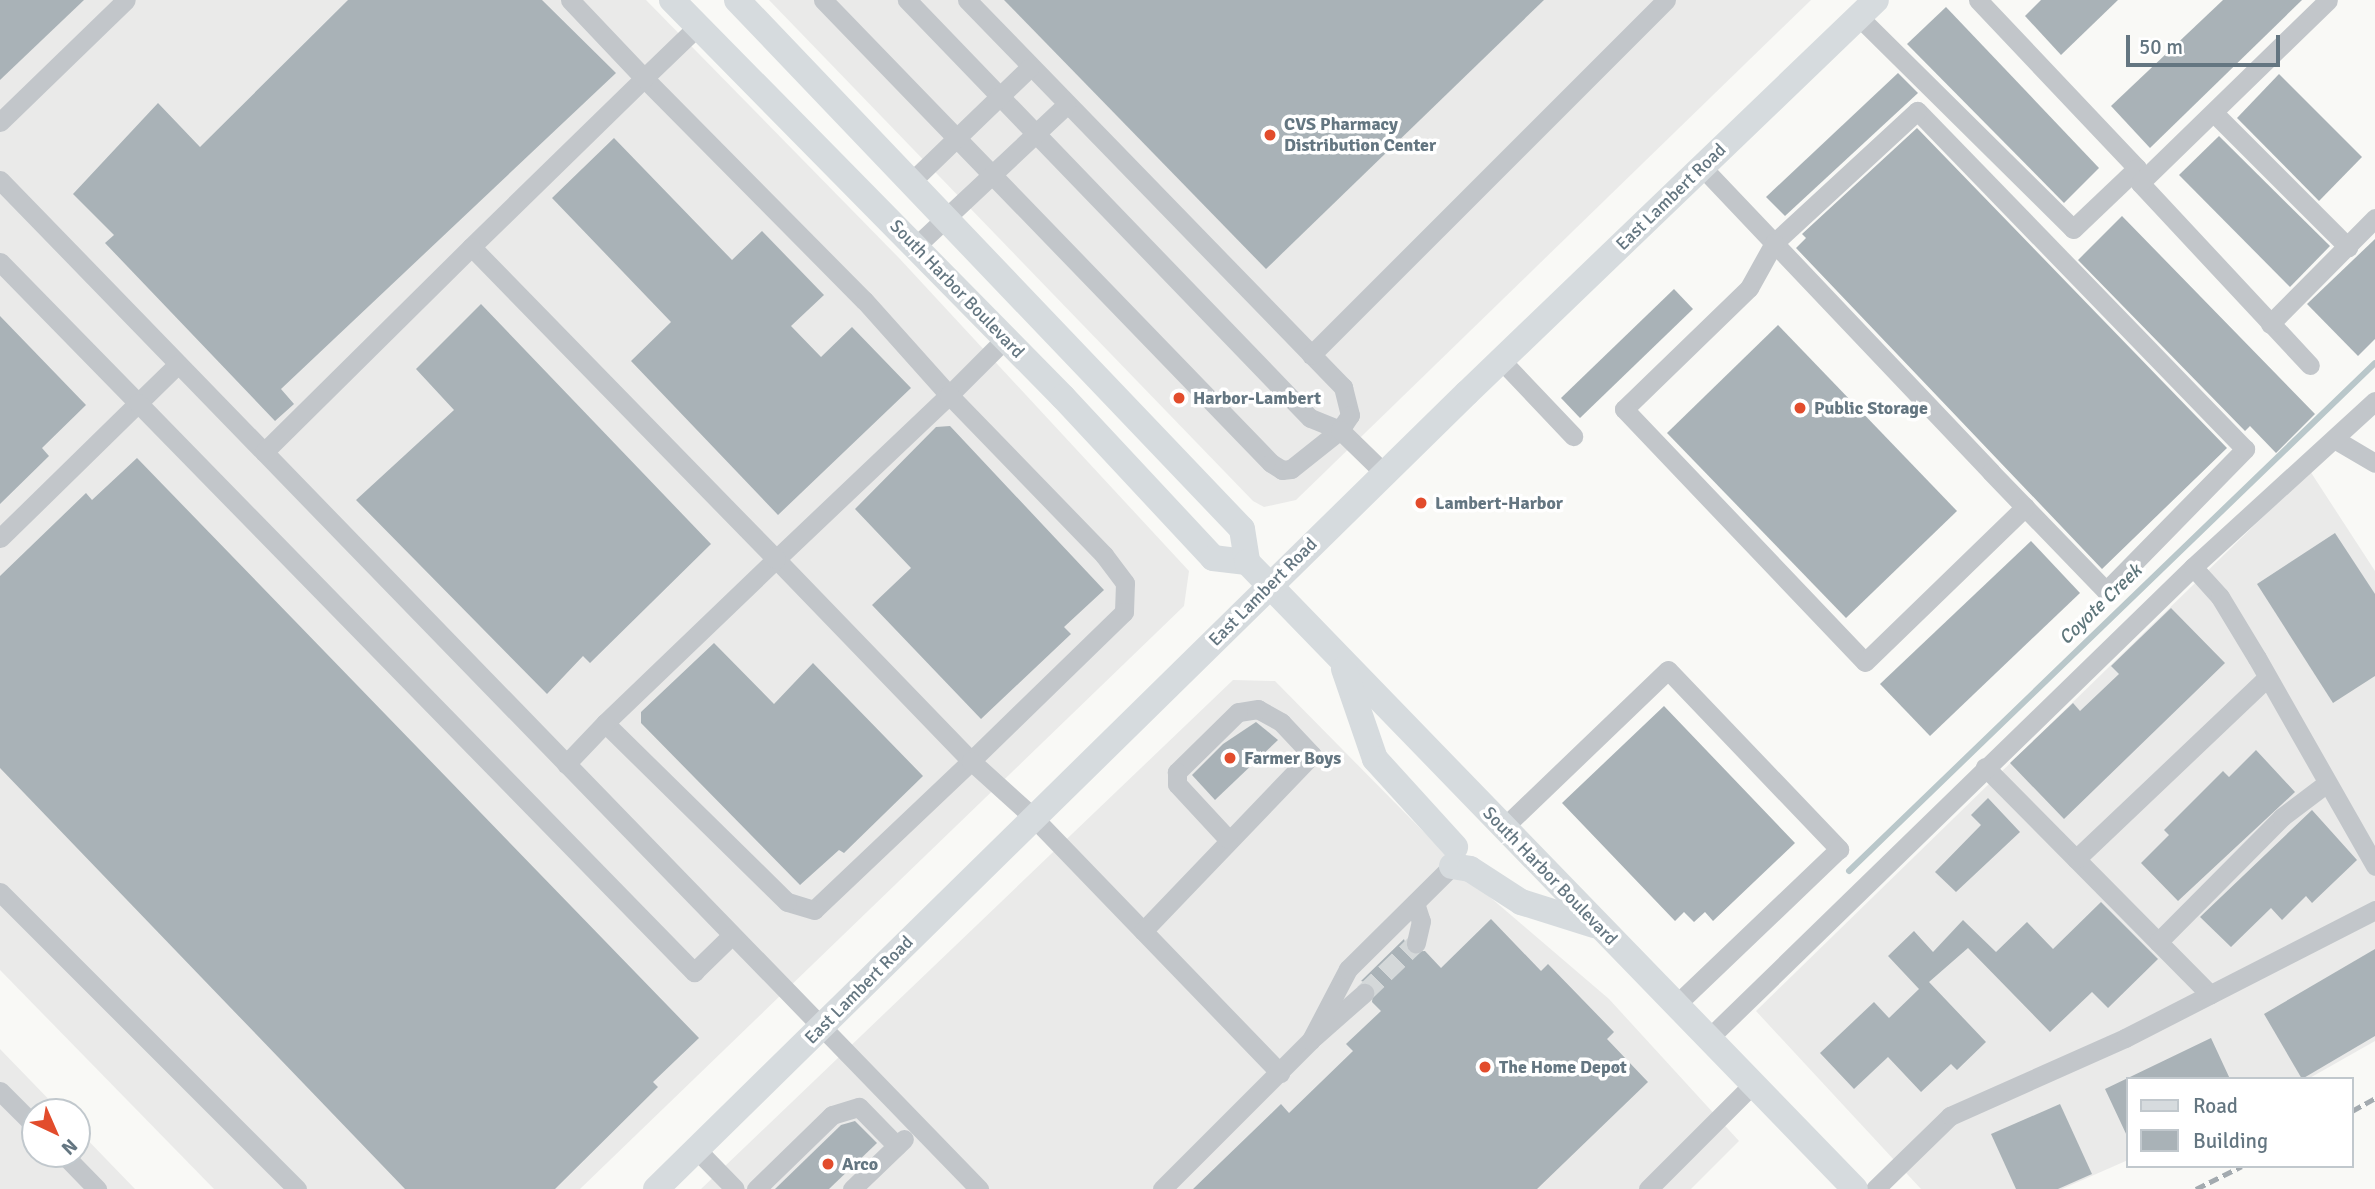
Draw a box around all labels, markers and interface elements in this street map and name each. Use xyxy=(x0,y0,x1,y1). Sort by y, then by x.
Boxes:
scale bar xyxy=(2130,21,2284,65)
text: 50 m xyxy=(2139,34,2183,60)
place label: CVS Pharmacy Distribution Center xyxy=(1284,114,1436,156)
marker: CVS Pharmacy Distribution Center xyxy=(1262,127,1278,143)
street label: East Lambert Road xyxy=(1612,139,1730,255)
street label: South Harbor Boulevard xyxy=(885,215,1029,363)
place label: Harbor-Lambert xyxy=(1193,387,1321,409)
marker: Harbor-Lambert xyxy=(1171,390,1187,406)
place label: Public Storage xyxy=(1814,397,1928,419)
marker: Public Storage xyxy=(1792,400,1808,416)
place label: Lambert-Harbor xyxy=(1435,492,1563,514)
marker: Lambert-Harbor xyxy=(1413,495,1429,511)
street label: East Lambert Road xyxy=(1204,533,1322,651)
water label: Coyote Creek xyxy=(2055,560,2147,650)
place label: Farmer Boys xyxy=(1244,747,1341,769)
marker: Farmer Boys xyxy=(1222,750,1238,766)
street label: South Harbor Boulevard xyxy=(1478,802,1622,950)
street label: East Lambert Road xyxy=(800,931,918,1049)
place label: The Home Depot xyxy=(1499,1056,1627,1078)
marker: The Home Depot xyxy=(1477,1059,1493,1075)
legend xyxy=(2126,1077,2354,1168)
text: Road xyxy=(2193,1093,2238,1119)
north arrow xyxy=(21,1098,91,1168)
text: Building xyxy=(2193,1128,2268,1154)
text: N xyxy=(56,1133,82,1160)
place label: Arco xyxy=(842,1153,878,1175)
marker: Arco xyxy=(820,1156,836,1172)

